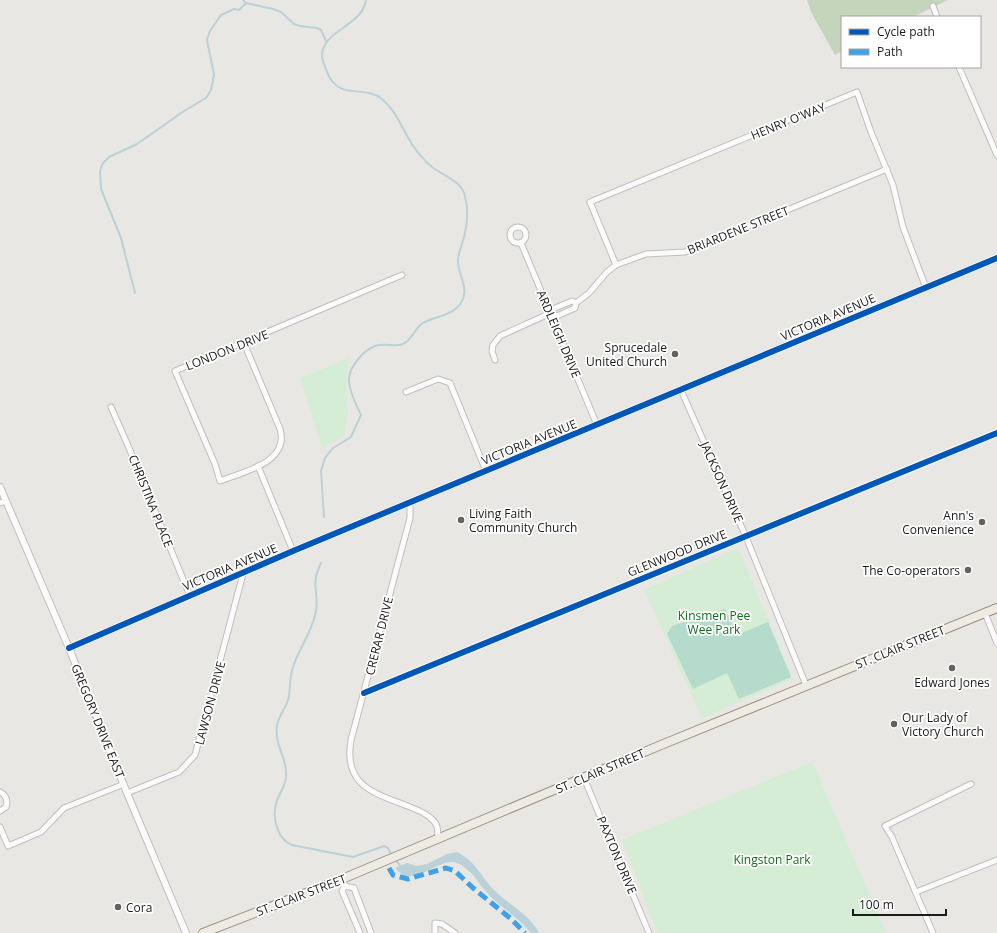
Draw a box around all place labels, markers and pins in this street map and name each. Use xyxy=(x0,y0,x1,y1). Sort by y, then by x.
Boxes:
place label: Sprucedale United Church xyxy=(586,339,667,370)
marker: Sprucedale United Church xyxy=(670,349,680,359)
place label: Living Faith Community Church xyxy=(469,505,577,536)
place label: Ann's Convenience xyxy=(902,507,974,538)
marker: Living Faith Community Church xyxy=(456,515,466,525)
marker: Ann's Convenience xyxy=(977,517,987,527)
place label: The Co-operators xyxy=(863,562,960,579)
marker: The Co-operators xyxy=(963,565,973,575)
marker: Edward Jones xyxy=(947,663,957,673)
place label: Edward Jones xyxy=(914,674,990,691)
place label: Our Lady of Victory Church xyxy=(902,709,984,740)
marker: Our Lady of Victory Church xyxy=(889,719,899,729)
place label: Cora xyxy=(126,899,152,916)
marker: Cora xyxy=(113,902,123,912)

